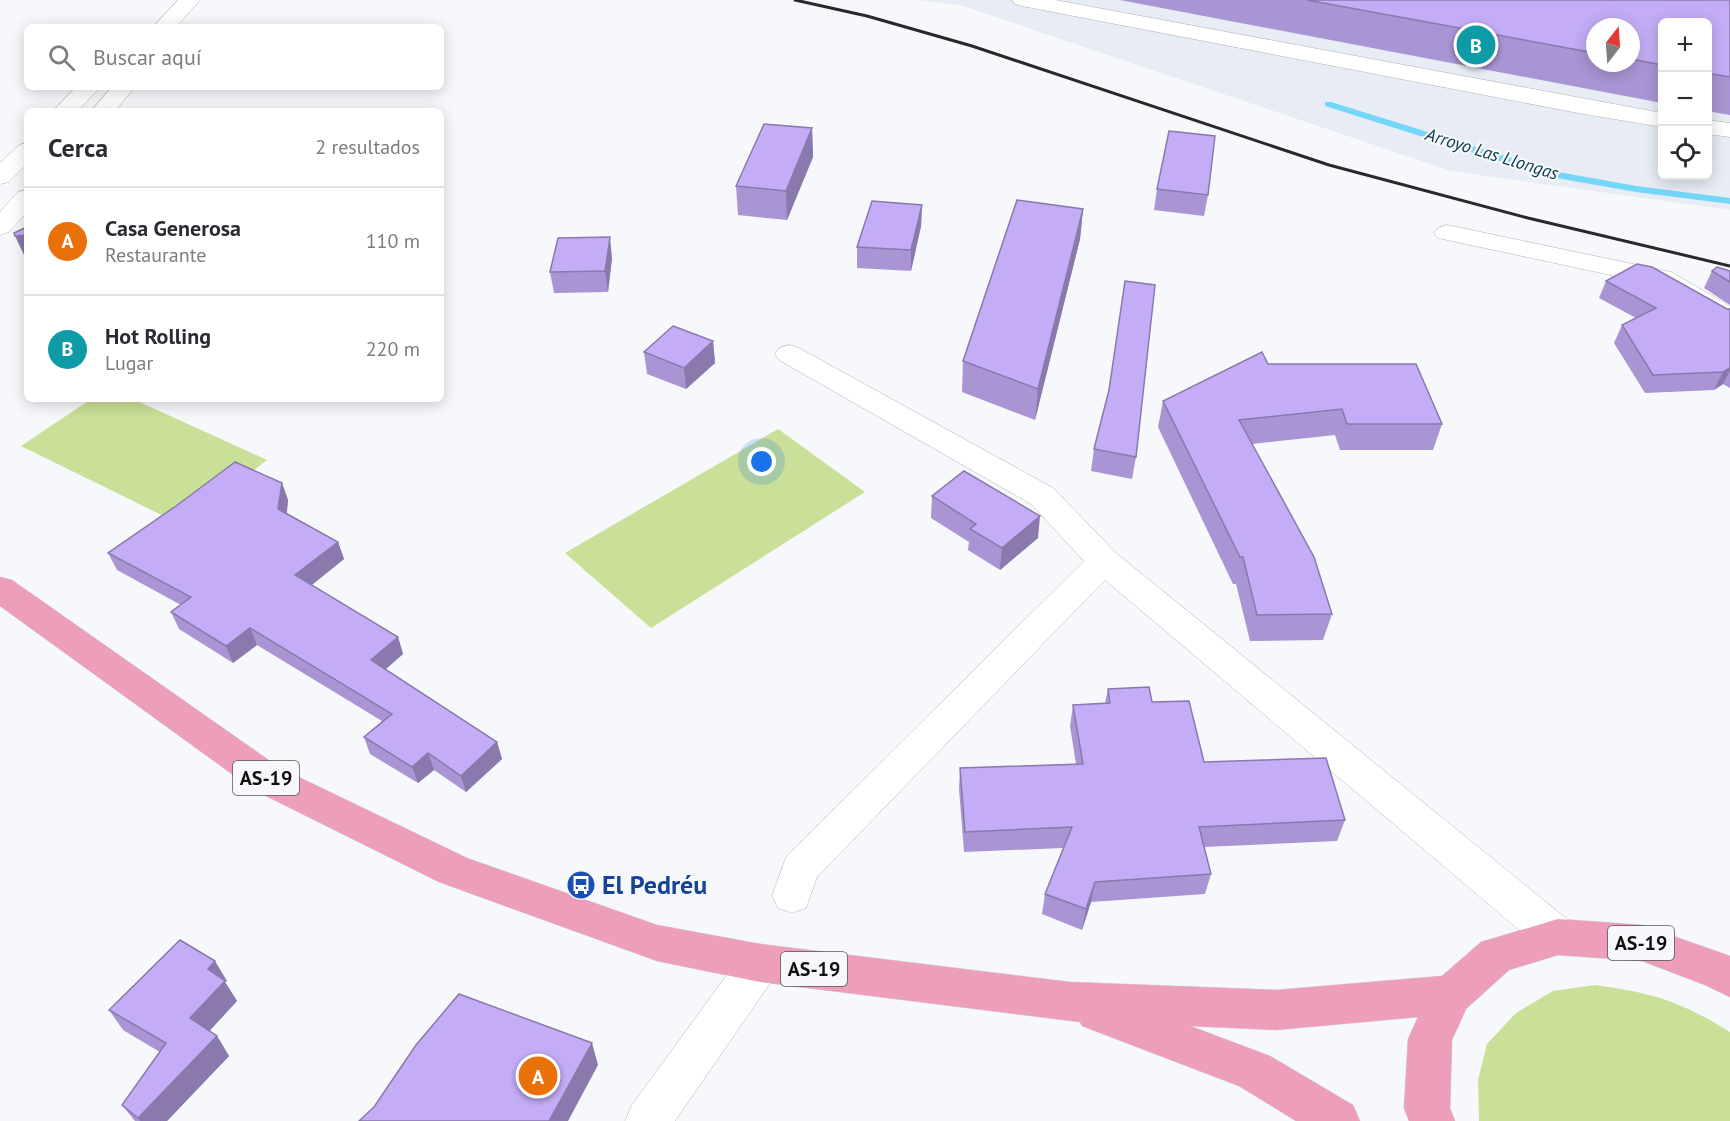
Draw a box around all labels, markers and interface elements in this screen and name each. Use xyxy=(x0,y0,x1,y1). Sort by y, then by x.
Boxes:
north arrow xyxy=(1586,18,1640,72)
map controls xyxy=(1658,18,1712,180)
button: + xyxy=(1658,18,1712,72)
pin: B xyxy=(1456,22,1496,68)
search box xyxy=(24,24,444,90)
icon: search xyxy=(45,41,78,74)
text: Buscar aquí xyxy=(93,43,202,71)
button: − xyxy=(1658,72,1712,126)
water label: Arroyo Las Llongas xyxy=(1422,122,1562,185)
button: locate xyxy=(1658,126,1712,180)
text: Cerca xyxy=(48,131,108,164)
text: 2 resultados xyxy=(315,134,420,160)
text: Casa Generosa xyxy=(105,214,241,242)
text: A xyxy=(61,228,74,254)
text: 110 m xyxy=(366,228,420,254)
text: Restaurante xyxy=(105,242,206,268)
text: Hot Rolling xyxy=(105,322,211,350)
text: B xyxy=(62,336,73,362)
text: 220 m xyxy=(366,336,420,362)
text: Lugar xyxy=(105,350,153,376)
your location xyxy=(747,447,776,476)
road number: AS-19 xyxy=(233,761,299,795)
place label: El Pedréu xyxy=(602,868,707,901)
bus stop icon: El Pedréu xyxy=(565,869,597,901)
road number: AS-19 xyxy=(1608,926,1674,960)
road number: AS-19 xyxy=(781,952,847,986)
pin: A xyxy=(518,1054,558,1098)

